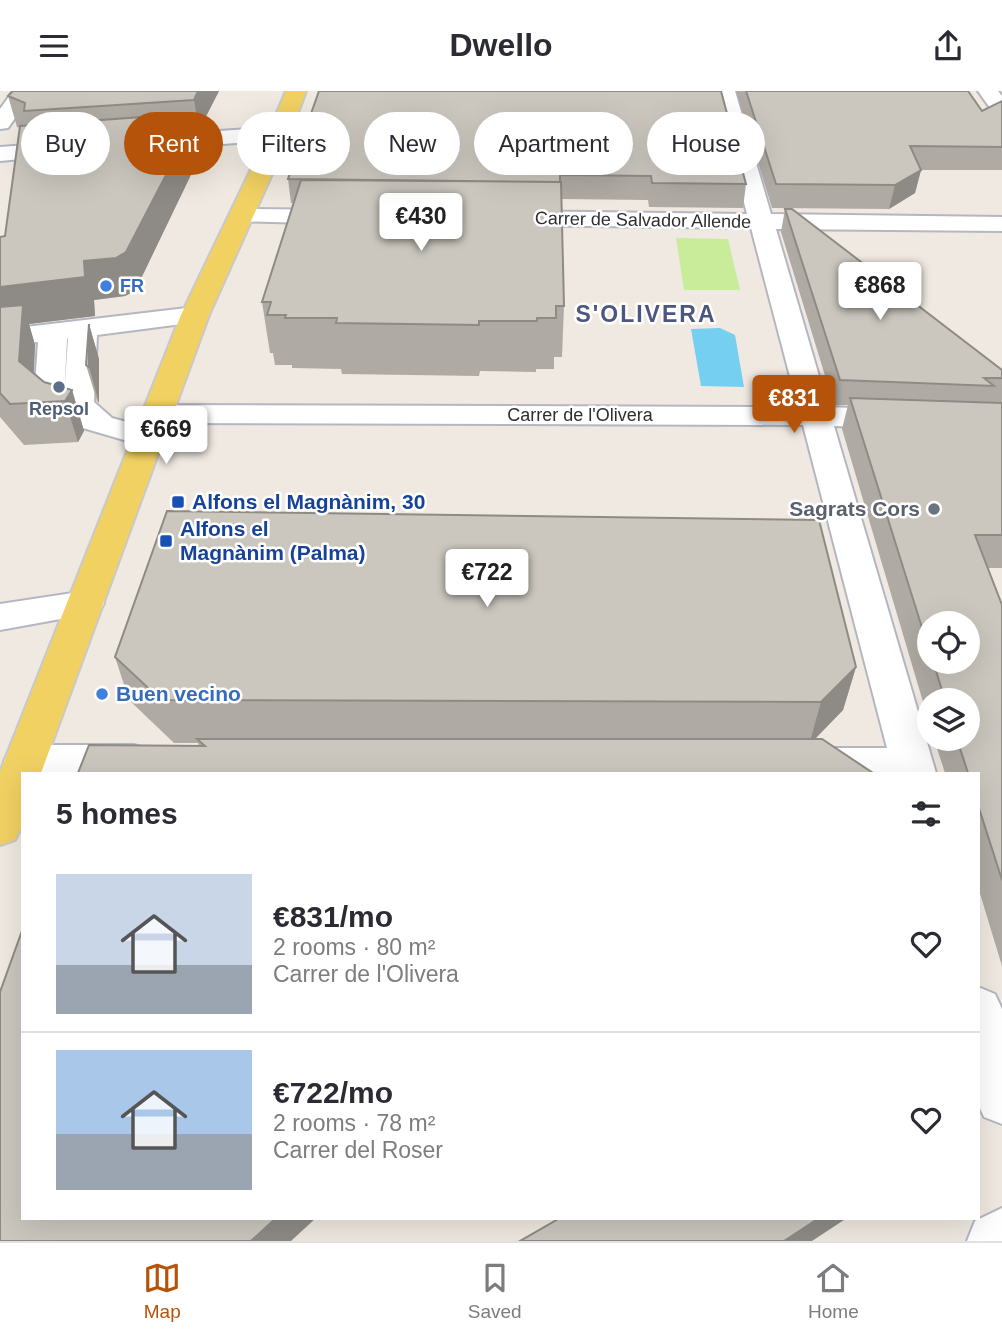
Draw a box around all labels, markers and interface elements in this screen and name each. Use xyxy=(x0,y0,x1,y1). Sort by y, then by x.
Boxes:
icon: menu xyxy=(35,27,73,65)
text: Dwello xyxy=(449,27,553,63)
icon: share xyxy=(929,27,967,65)
chip: Buy xyxy=(21,112,110,175)
chip: Rent xyxy=(124,112,223,175)
chip: Filters xyxy=(237,112,350,175)
chip: New xyxy=(364,112,460,175)
chip: Apartment xyxy=(474,112,633,175)
chip: House xyxy=(647,112,765,175)
pin: €430 xyxy=(380,193,462,253)
text: €430 xyxy=(395,203,447,229)
street label: Carrer de Salvador Allende xyxy=(535,208,751,232)
pin: €868 xyxy=(839,263,921,322)
text: €868 xyxy=(854,272,906,298)
place label: FR xyxy=(120,276,144,296)
marker: FR xyxy=(98,278,114,294)
district label: S'OLIVERA xyxy=(575,301,717,327)
pin: €831 xyxy=(753,375,835,435)
marker: Repsol xyxy=(51,379,67,395)
text: €831 xyxy=(768,385,820,411)
place label: Repsol xyxy=(29,399,89,419)
street label: Carrer de l'Olivera xyxy=(507,405,654,425)
pin: €669 xyxy=(125,407,207,466)
text: €669 xyxy=(140,416,192,442)
place label: Alfons el Magnànim, 30 xyxy=(192,490,425,513)
marker: Alfons el Magnànim, 30 xyxy=(170,494,186,510)
place label: Sagrats Cors xyxy=(789,497,920,520)
marker: Sagrats Cors xyxy=(926,501,942,517)
place label: Alfons el Magnànim (Palma) xyxy=(180,517,366,564)
marker: Alfons el Magnànim (Palma) xyxy=(158,533,174,549)
pin: €722 xyxy=(446,549,528,609)
text: €722 xyxy=(461,559,513,585)
map controls xyxy=(917,611,980,751)
button: locate xyxy=(917,611,980,674)
place label: Buen vecino xyxy=(116,682,241,705)
marker: Buen vecino xyxy=(94,686,110,702)
button: layers xyxy=(917,688,980,751)
icon: filters xyxy=(907,795,945,833)
text: 5 homes xyxy=(56,797,178,830)
text: €831/mo xyxy=(273,900,393,933)
icon: home xyxy=(112,902,196,986)
icon: heart xyxy=(907,925,945,963)
text: 2 rooms · 80 m² xyxy=(273,934,435,960)
text: Carrer de l'Olivera xyxy=(273,961,459,987)
text: €722/mo xyxy=(273,1076,393,1109)
icon: home xyxy=(112,1078,196,1162)
icon: heart xyxy=(907,1101,945,1139)
text: 2 rooms · 78 m² xyxy=(273,1110,435,1136)
text: Carrer del Roser xyxy=(273,1137,443,1163)
tab: Map xyxy=(143,1259,181,1323)
tab: Saved xyxy=(468,1259,522,1323)
tab: Home xyxy=(808,1259,859,1323)

